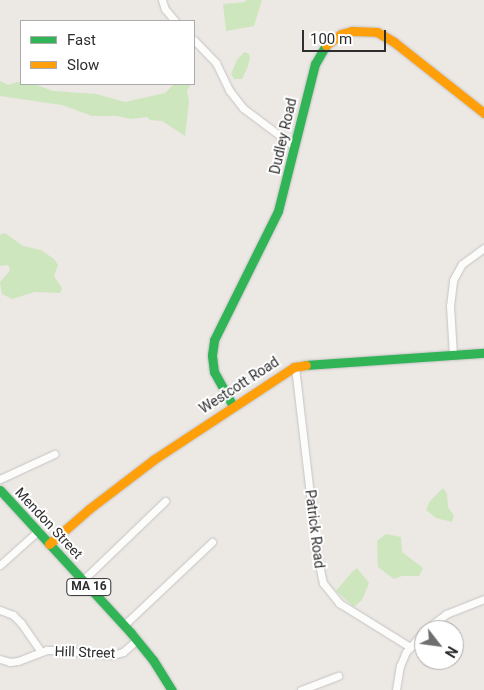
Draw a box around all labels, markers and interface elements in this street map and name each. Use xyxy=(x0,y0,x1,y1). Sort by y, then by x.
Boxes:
legend xyxy=(20,20,195,85)
scale bar xyxy=(304,20,388,52)
text: 100 m xyxy=(310,30,352,48)
text: Fast xyxy=(67,31,96,49)
text: Slow xyxy=(67,56,99,74)
street label: Dudley Road xyxy=(266,96,300,176)
street label: Westcott Road xyxy=(196,353,282,417)
street label: Mendon Street xyxy=(12,484,86,562)
street label: Patrick Road xyxy=(302,489,328,569)
road number: MA 16 xyxy=(65,578,113,596)
north arrow xyxy=(414,620,464,670)
street label: Hill Street xyxy=(54,643,116,661)
text: N xyxy=(442,644,461,660)

